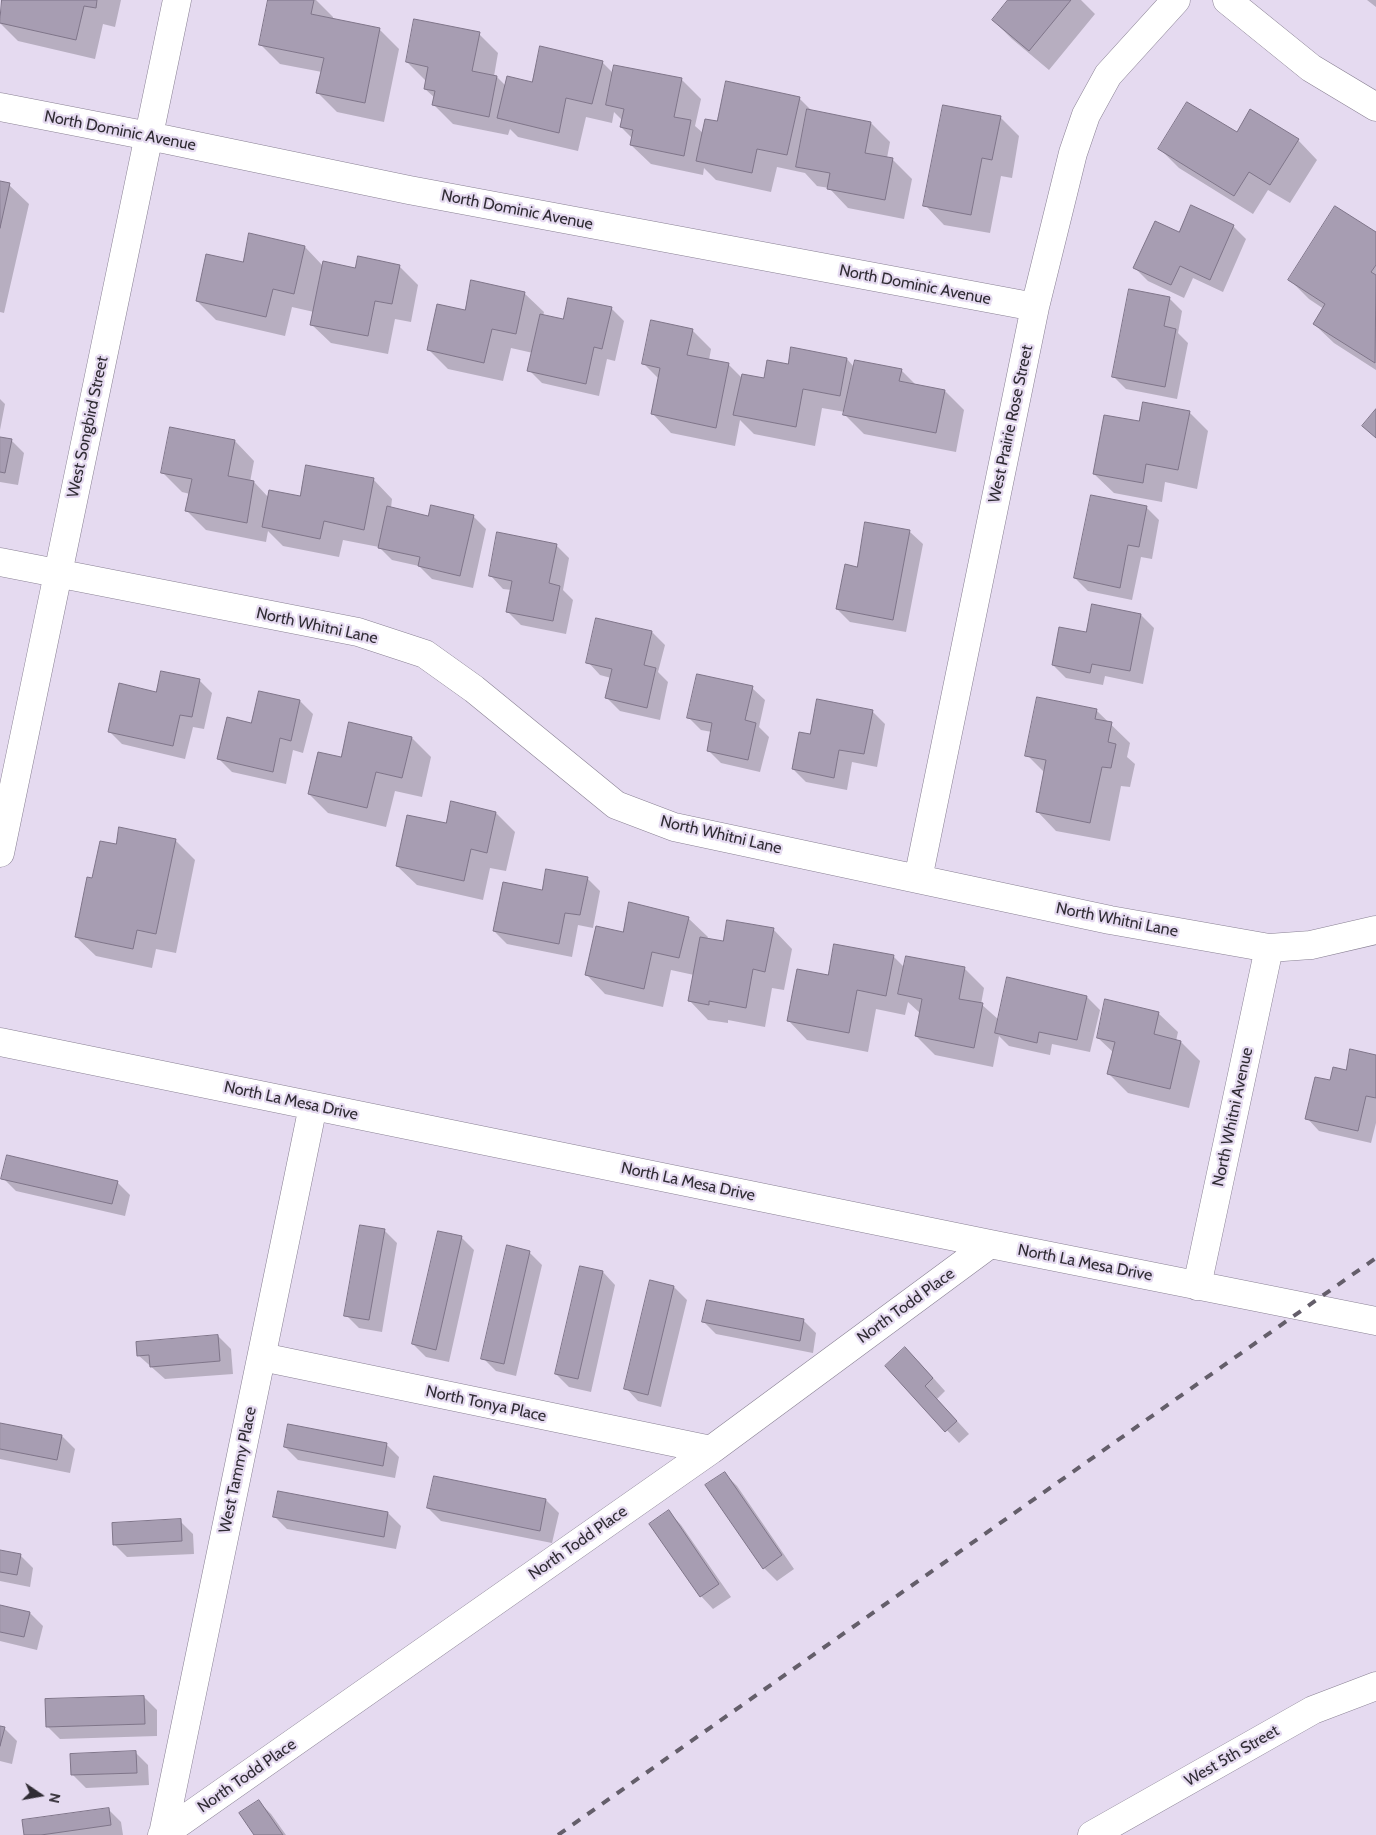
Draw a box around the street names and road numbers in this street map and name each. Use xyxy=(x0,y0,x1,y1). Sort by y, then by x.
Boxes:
street label: North Dominic Avenue xyxy=(42,107,198,155)
street label: North Dominic Avenue xyxy=(439,186,595,234)
street label: North Dominic Avenue xyxy=(837,261,993,309)
street label: West Prairie Rose Street xyxy=(985,343,1037,505)
street label: West Songbird Street xyxy=(64,355,112,499)
street label: North Whitni Lane xyxy=(254,604,380,648)
street label: North Whitni Lane xyxy=(658,812,784,858)
street label: North Whitni Lane xyxy=(1054,899,1180,941)
street label: North Whitni Avenue xyxy=(1209,1046,1257,1188)
street label: North La Mesa Drive xyxy=(222,1077,360,1125)
street label: North La Mesa Drive xyxy=(619,1158,757,1206)
street label: North La Mesa Drive xyxy=(1016,1241,1154,1285)
street label: North Todd Place xyxy=(853,1264,959,1348)
street label: North Tonya Place xyxy=(424,1382,548,1426)
street label: West Tammy Place xyxy=(215,1405,261,1535)
street label: North Todd Place xyxy=(525,1502,631,1584)
street label: West 5th Street xyxy=(1181,1721,1283,1791)
street label: North Todd Place xyxy=(194,1735,300,1817)

